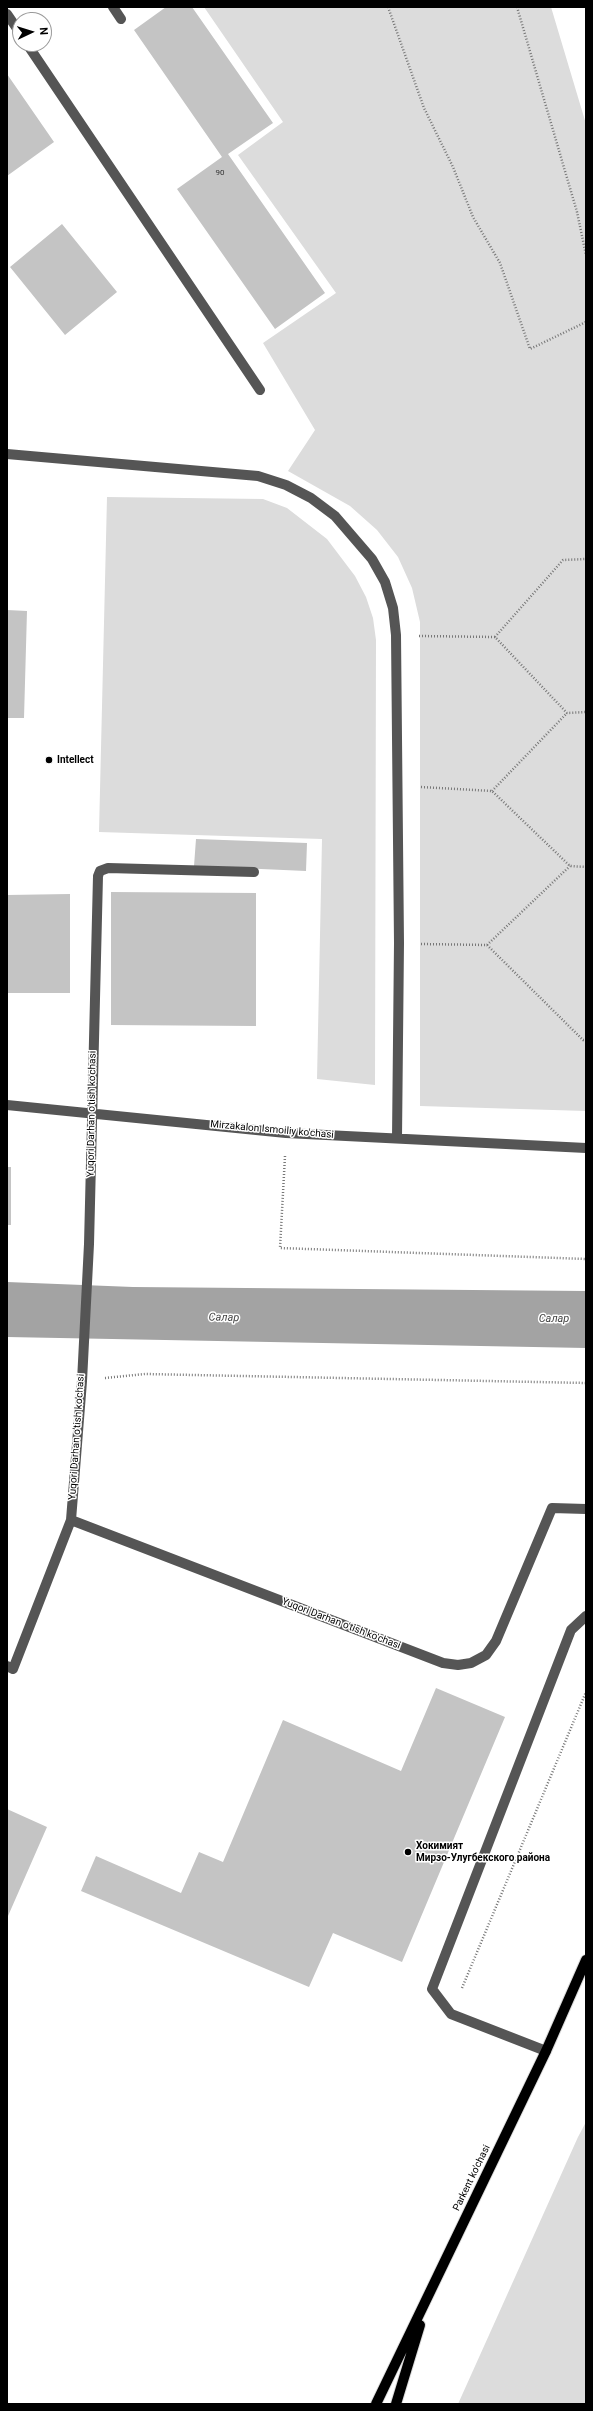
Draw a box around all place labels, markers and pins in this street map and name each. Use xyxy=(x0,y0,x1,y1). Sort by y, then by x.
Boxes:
place label: Intellect xyxy=(57,754,94,766)
marker: Intellect xyxy=(44,755,54,765)
place label: Хокимият Мирзо-Улугбекского района xyxy=(416,1840,550,1864)
marker: Хокимият Мирзо-Улугбекского района xyxy=(403,1847,413,1857)

